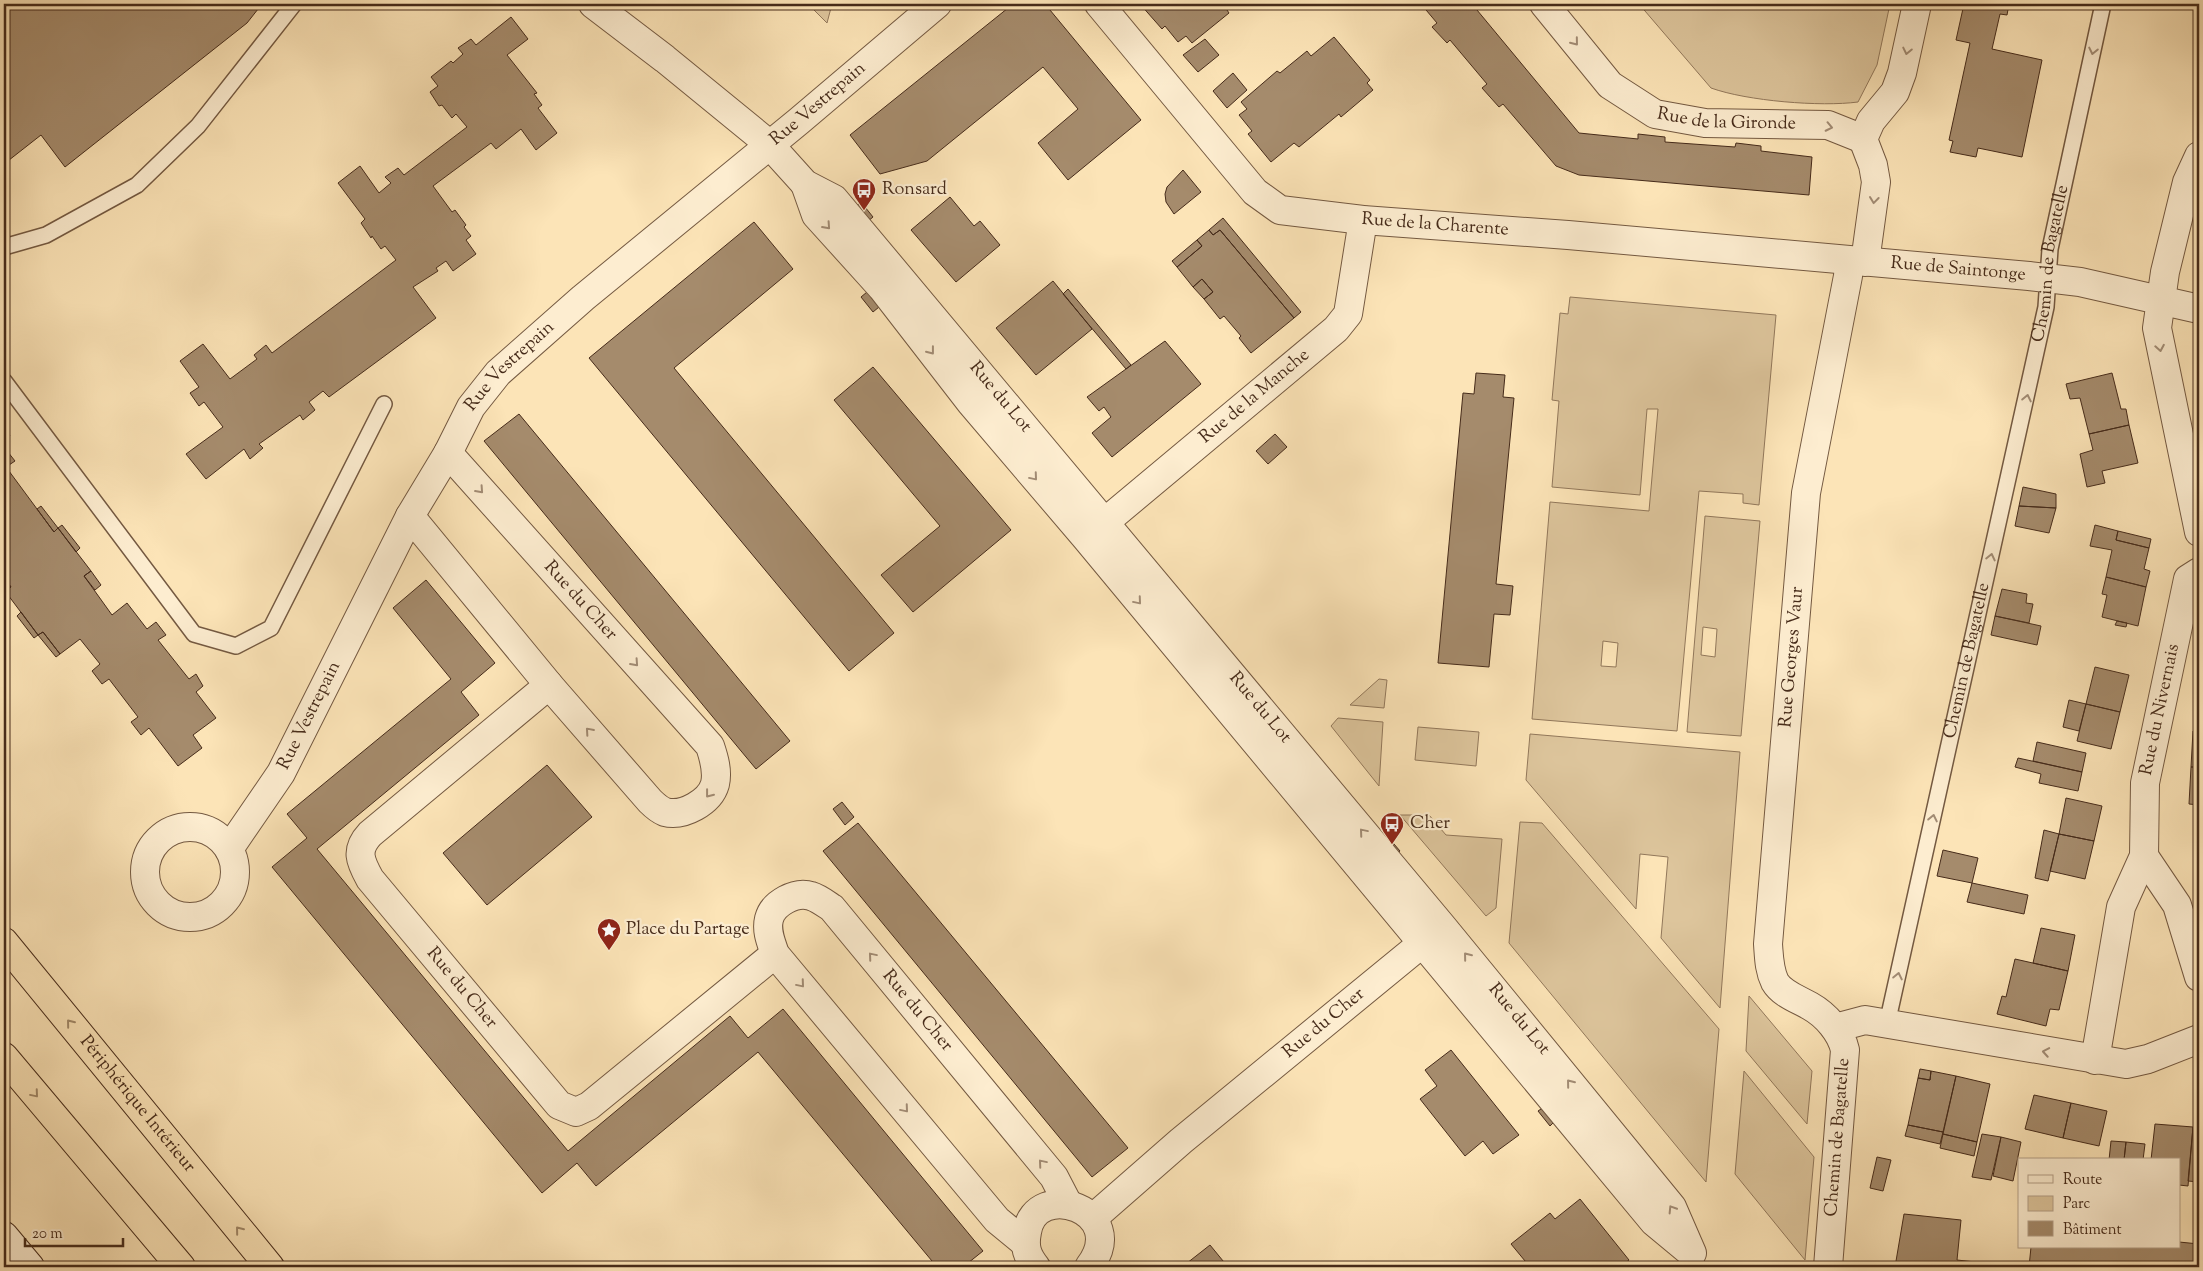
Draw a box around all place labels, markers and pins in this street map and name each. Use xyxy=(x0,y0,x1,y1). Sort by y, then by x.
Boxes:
bus stop icon: Ronsard xyxy=(851,177,877,211)
place label: Ronsard xyxy=(882,177,947,203)
bus stop icon: Cher xyxy=(1379,811,1405,845)
place label: Cher xyxy=(1410,811,1450,837)
place icon: Place du Partage xyxy=(596,917,622,951)
place label: Place du Partage xyxy=(626,917,750,943)

